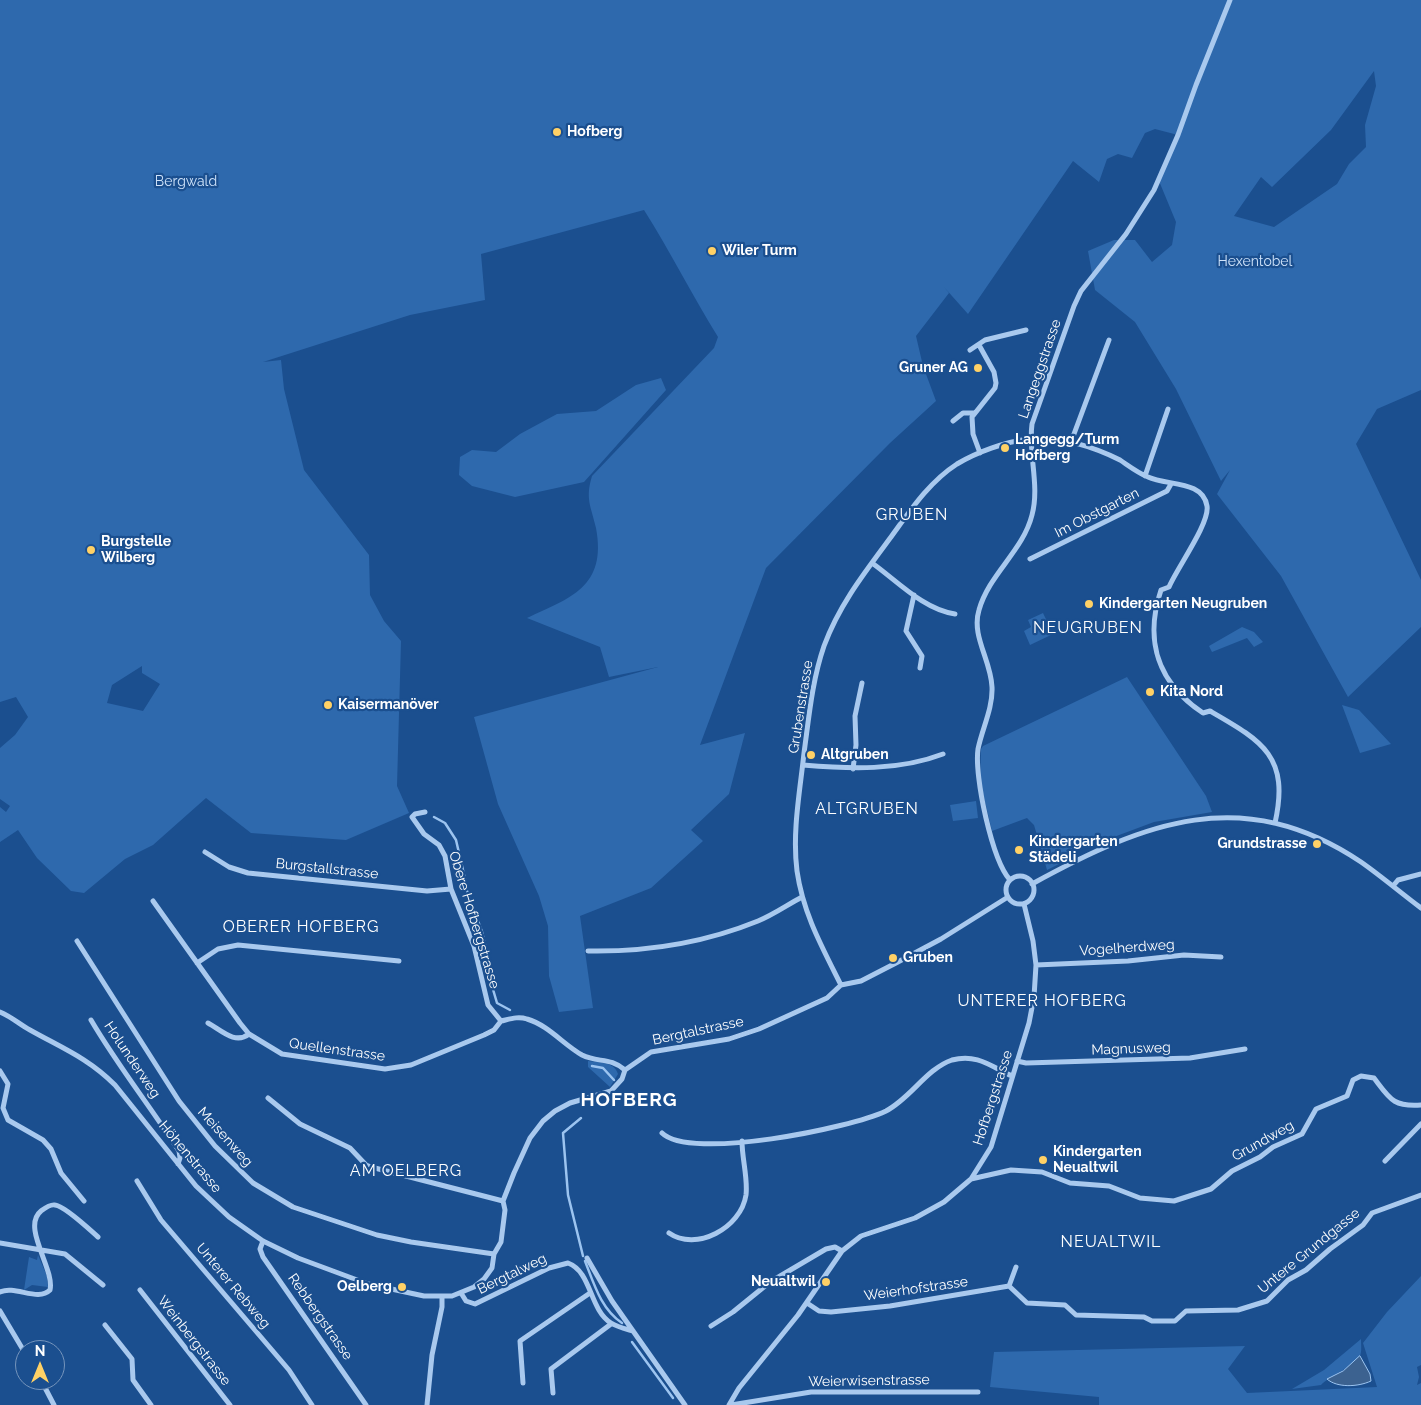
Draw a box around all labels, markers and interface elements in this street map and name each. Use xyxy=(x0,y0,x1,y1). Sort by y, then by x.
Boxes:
place label: Hofberg xyxy=(567,124,622,140)
marker: Hofberg xyxy=(551,126,563,138)
park label: Bergwald xyxy=(155,174,217,190)
place label: Wiler Turm xyxy=(722,243,797,259)
marker: Wiler Turm xyxy=(706,245,718,257)
park label: Hexentobel xyxy=(1218,254,1292,270)
street label: Langeggstrasse xyxy=(1015,317,1065,421)
place label: Gruner AG xyxy=(899,360,968,376)
marker: Gruner AG xyxy=(972,362,984,374)
place label: Langegg/Turm Hofberg xyxy=(1015,432,1119,464)
marker: Langegg/Turm Hofberg xyxy=(999,442,1011,454)
street label: Im Obstgarten xyxy=(1052,485,1142,541)
district label: GRUBEN xyxy=(875,505,949,525)
place label: Burgstelle Wilberg xyxy=(101,534,171,566)
marker: Burgstelle Wilberg xyxy=(85,544,97,556)
place label: Kindergarten Neugruben xyxy=(1099,596,1267,612)
marker: Kindergarten Neugruben xyxy=(1083,598,1095,610)
district label: NEUGRUBEN xyxy=(1032,618,1144,638)
street label: Grubenstrasse xyxy=(785,659,817,755)
place label: Kita Nord xyxy=(1160,684,1223,700)
marker: Kita Nord xyxy=(1144,686,1156,698)
place label: Kaisermanöver xyxy=(338,697,439,713)
marker: Kaisermanöver xyxy=(322,699,334,711)
place label: Altgruben xyxy=(821,747,889,763)
marker: Altgruben xyxy=(805,749,817,761)
district label: ALTGRUBEN xyxy=(814,799,920,819)
place label: Kindergarten Städeli xyxy=(1029,834,1118,866)
place label: Grundstrasse xyxy=(1217,836,1307,852)
marker: Grundstrasse xyxy=(1311,838,1323,850)
marker: Kindergarten Städeli xyxy=(1013,844,1025,856)
street label: Obere Hofbergstrasse xyxy=(445,849,503,991)
street label: Burgstallstrasse xyxy=(275,855,379,883)
district label: OBERER HOFBERG xyxy=(221,917,381,937)
street label: Vogelherdweg xyxy=(1079,936,1175,960)
place label: Gruben xyxy=(903,950,953,966)
marker: Gruben xyxy=(887,952,899,964)
district label: UNTERER HOFBERG xyxy=(956,991,1128,1011)
street label: Bergtalstrasse xyxy=(651,1013,745,1049)
street label: Holunderweg xyxy=(100,1019,164,1101)
street label: Quellenstrasse xyxy=(288,1035,386,1065)
street label: Magnusweg xyxy=(1091,1039,1171,1059)
street label: Hofbergstrasse xyxy=(970,1048,1016,1148)
district label: HOFBERG xyxy=(580,1089,678,1111)
street label: Meisenweg xyxy=(194,1104,256,1170)
street label: Grundweg xyxy=(1229,1117,1297,1165)
street label: Höhenstrasse xyxy=(155,1118,225,1196)
place label: Kindergarten Neualtwil xyxy=(1053,1144,1142,1176)
marker: Kindergarten Neualtwil xyxy=(1037,1154,1049,1166)
district label: AM OELBERG xyxy=(349,1161,463,1181)
street label: Untere Grundgasse xyxy=(1255,1205,1363,1297)
district label: NEUALTWIL xyxy=(1059,1232,1163,1252)
street label: Unterer Rebweg xyxy=(192,1240,274,1332)
street label: Bergtalweg xyxy=(475,1250,549,1298)
street label: Rebbergstrasse xyxy=(284,1271,356,1363)
street label: Weierhofstrasse xyxy=(863,1273,969,1305)
place label: Neualtwil xyxy=(751,1274,816,1290)
marker: Neualtwil xyxy=(820,1276,832,1288)
place label: Oelberg xyxy=(337,1279,392,1295)
marker: Oelberg xyxy=(396,1281,408,1293)
street label: Weinbergstrasse xyxy=(154,1293,234,1389)
north arrow xyxy=(15,1340,65,1390)
text: N xyxy=(35,1343,45,1359)
street label: Weierwisenstrasse xyxy=(808,1372,930,1390)

